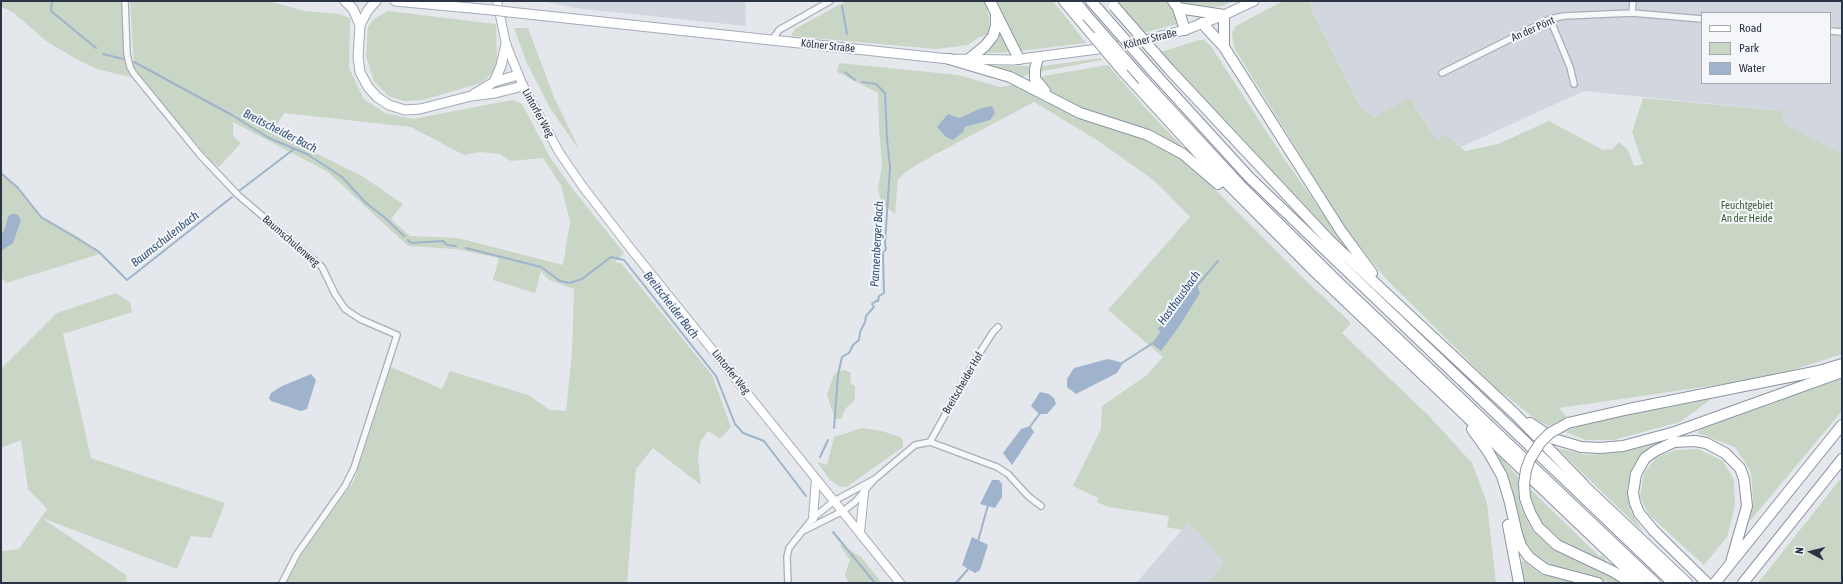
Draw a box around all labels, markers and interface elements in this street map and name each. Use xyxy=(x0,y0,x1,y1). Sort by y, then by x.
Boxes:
legend xyxy=(1701,12,1831,84)
street label: An der Pönt xyxy=(1509,14,1557,44)
text: Road xyxy=(1739,21,1762,35)
street label: Kölner Straße xyxy=(1122,26,1178,52)
street label: Kölner Straße xyxy=(800,37,856,55)
text: Park xyxy=(1739,41,1759,55)
text: Water xyxy=(1739,61,1765,75)
street label: Lintorfer Weg xyxy=(519,86,557,140)
water label: Breitscheider Bach xyxy=(241,106,319,156)
park label: Feuchtgebiet An der Heide xyxy=(1721,199,1773,225)
water label: Pannenberger Bach xyxy=(868,201,886,287)
water label: Baumschulenbach xyxy=(128,208,202,270)
street label: Baumschulenweg xyxy=(260,213,322,269)
water label: Hasthausbach xyxy=(1155,268,1203,328)
water label: Breitscheider Bach xyxy=(640,269,702,341)
street label: Lintorfer Weg xyxy=(709,347,753,397)
street label: Breitscheider Hof xyxy=(940,350,986,416)
north arrow xyxy=(1791,532,1831,572)
text: N xyxy=(1793,547,1805,554)

